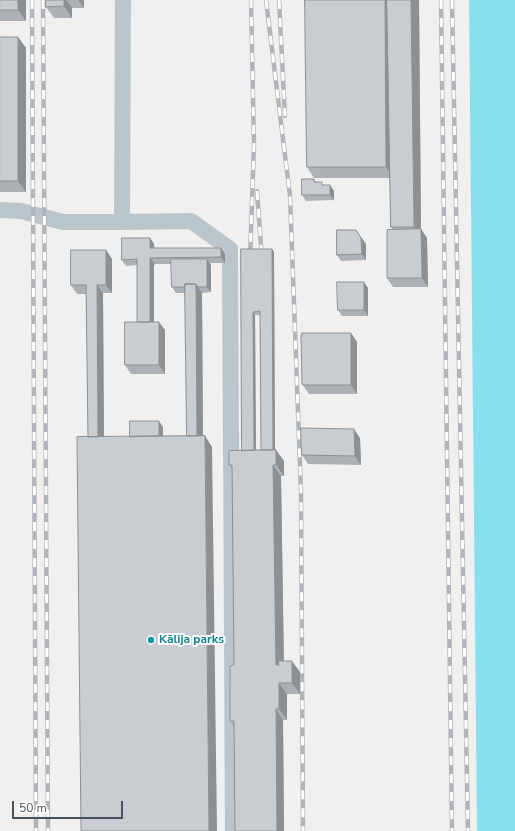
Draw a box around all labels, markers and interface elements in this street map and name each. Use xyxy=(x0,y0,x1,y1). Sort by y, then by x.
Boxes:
place label: Kālija parks xyxy=(159,633,224,647)
marker: Kālija parks xyxy=(146,635,156,645)
scale bar xyxy=(14,793,125,819)
text: 50 m xyxy=(19,800,47,816)

